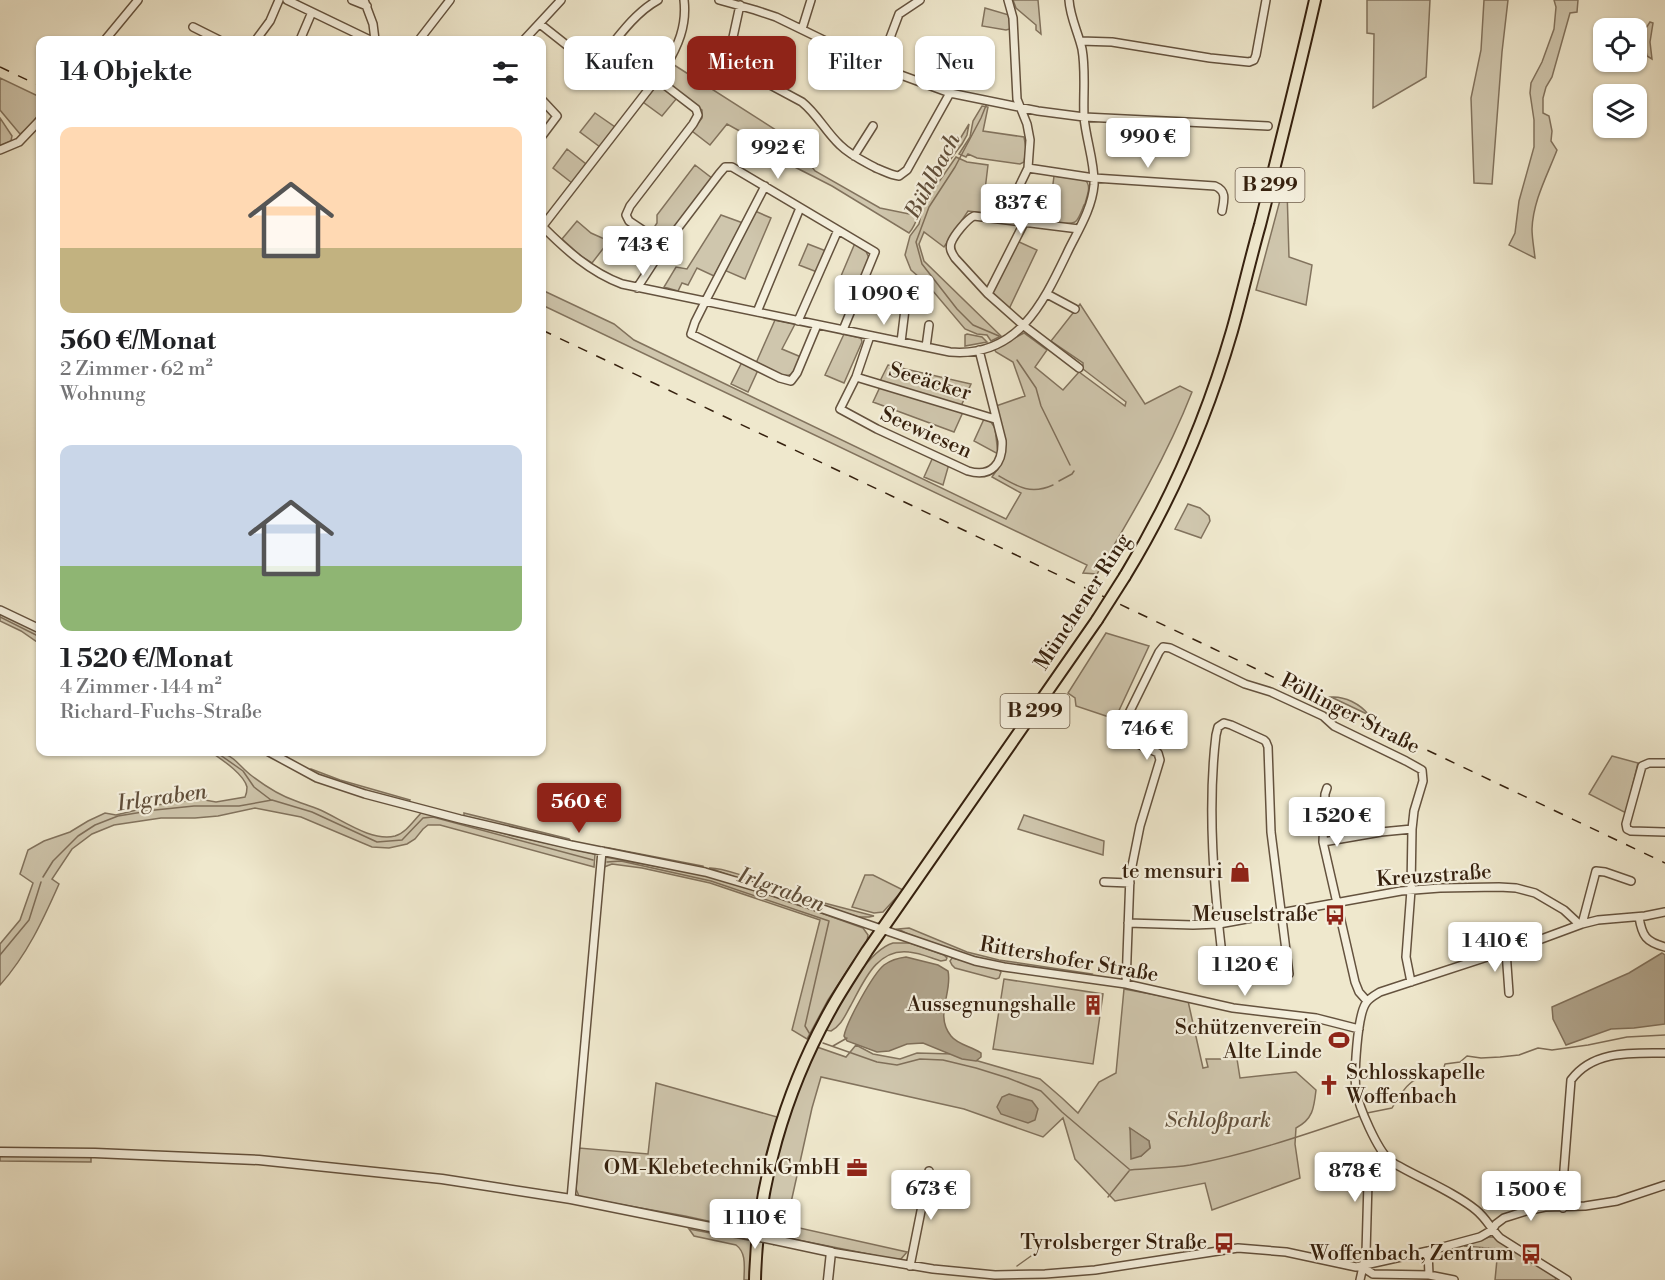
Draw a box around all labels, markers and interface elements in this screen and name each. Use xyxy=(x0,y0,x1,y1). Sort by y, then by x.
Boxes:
map controls xyxy=(1593,18,1647,138)
button: locate xyxy=(1593,18,1647,72)
chip: Kaufen xyxy=(564,36,675,90)
chip: Mieten xyxy=(687,36,796,90)
chip: Filter xyxy=(808,36,903,90)
chip: Neu xyxy=(915,36,995,90)
text: 14 Objekte xyxy=(60,56,192,88)
icon: filters xyxy=(489,56,522,89)
button: layers xyxy=(1593,84,1647,138)
pin: 990 € xyxy=(1106,118,1190,169)
text: 990 € xyxy=(1120,125,1176,150)
water label: Bühlbach xyxy=(899,128,967,224)
pin: 992 € xyxy=(736,129,820,180)
text: 992 € xyxy=(751,136,805,161)
icon: home xyxy=(237,166,345,274)
road number: B 299 xyxy=(1236,168,1304,202)
pin: 837 € xyxy=(979,184,1063,235)
text: 837 € xyxy=(995,191,1047,216)
pin: 743 € xyxy=(601,226,685,277)
text: 743 € xyxy=(617,233,669,258)
pin: 1 090 € xyxy=(829,275,939,326)
text: 1 090 € xyxy=(849,282,919,307)
text: 560 €/Monat xyxy=(60,325,216,357)
text: 2 Zimmer · 62 m² xyxy=(60,357,213,382)
street label: Seeäcker xyxy=(886,357,974,407)
text: Wohnung xyxy=(60,382,146,407)
street label: Seewiesen xyxy=(876,401,976,465)
icon: home xyxy=(237,484,345,592)
street label: Münchener Ring xyxy=(1029,529,1137,675)
text: 1 520 €/Monat xyxy=(60,643,233,675)
street label: Pöllinger Straße xyxy=(1276,668,1424,760)
text: 4 Zimmer · 144 m² xyxy=(60,675,222,700)
road number: B 299 xyxy=(1000,694,1070,728)
text: Richard-Fuchs-Straße xyxy=(60,700,262,725)
pin: 746 € xyxy=(1105,710,1189,761)
text: 746 € xyxy=(1121,717,1173,742)
water label: Irlgraben xyxy=(114,778,209,818)
pin: 560 € xyxy=(537,783,621,834)
text: 560 € xyxy=(551,790,607,815)
pin: 1 520 € xyxy=(1282,797,1392,848)
text: 1 520 € xyxy=(1303,804,1371,829)
place label: te mensuri xyxy=(1122,859,1223,885)
street label: Kreuzstraße xyxy=(1375,859,1493,893)
shop icon: te mensuri xyxy=(1228,860,1252,884)
water label: Irlgraben xyxy=(733,861,829,918)
place label: Meuselstraße xyxy=(1192,902,1318,928)
bus stop icon: Meuselstraße xyxy=(1323,903,1347,927)
pin: 1 410 € xyxy=(1440,922,1550,973)
text: 1 410 € xyxy=(1462,929,1528,954)
street label: Rittershofer Straße xyxy=(977,931,1161,989)
pin: 1 120 € xyxy=(1190,946,1300,997)
text: 1 120 € xyxy=(1212,953,1278,978)
place label: Aussegnungshalle xyxy=(906,992,1076,1018)
building icon: Aussegnungshalle xyxy=(1081,993,1105,1017)
place label: Schützenverein Alte Linde xyxy=(1175,1015,1322,1065)
sports icon: Schützenverein Alte Linde xyxy=(1327,1028,1351,1052)
place label: Schlosskapelle Woffenbach xyxy=(1345,1060,1485,1110)
church icon: Schlosskapelle Woffenbach xyxy=(1317,1073,1341,1097)
park label: Schloßpark xyxy=(1165,1108,1271,1134)
pin: 878 € xyxy=(1313,1152,1397,1203)
place label: OM-Klebetechnik GmbH xyxy=(604,1155,840,1181)
office icon: OM-Klebetechnik GmbH xyxy=(845,1156,869,1180)
text: 878 € xyxy=(1329,1159,1381,1184)
pin: 673 € xyxy=(889,1170,973,1221)
pin: 1 500 € xyxy=(1476,1171,1586,1222)
text: 673 € xyxy=(905,1177,957,1202)
text: 1 500 € xyxy=(1496,1178,1566,1203)
pin: 1 110 € xyxy=(700,1199,810,1250)
text: 1 110 € xyxy=(724,1206,786,1231)
place label: Tyrolsberger Straße xyxy=(1020,1230,1207,1256)
bus stop icon: Tyrolsberger Straße xyxy=(1212,1231,1236,1255)
place label: Woffenbach, Zentrum xyxy=(1309,1241,1514,1267)
bus stop icon: Woffenbach, Zentrum xyxy=(1519,1242,1543,1266)

